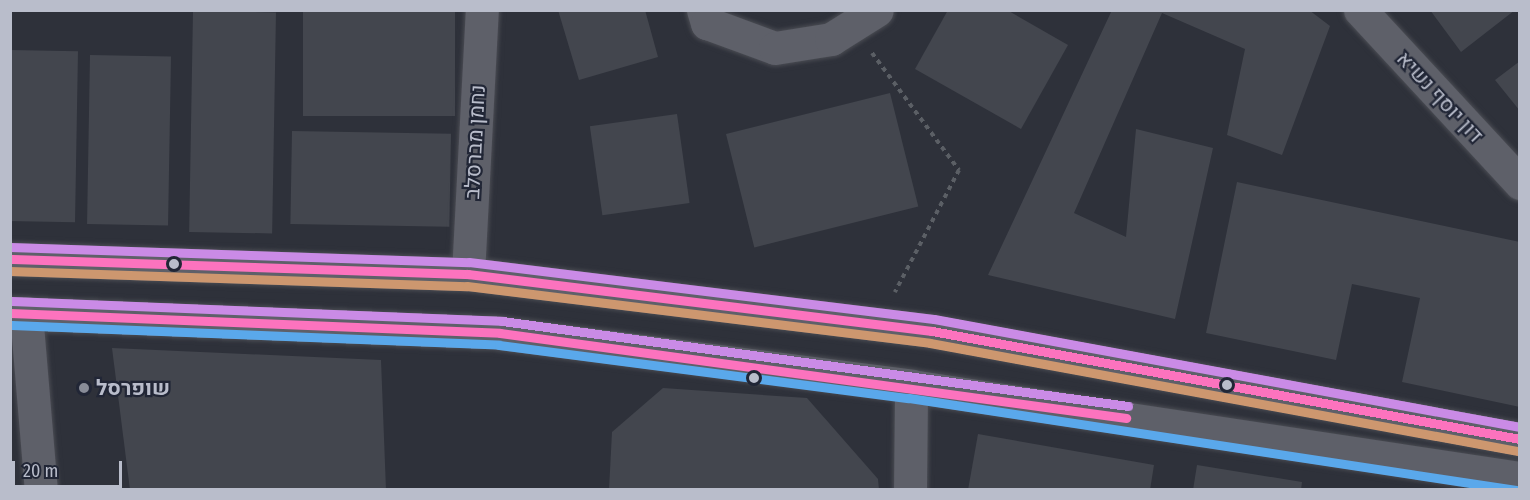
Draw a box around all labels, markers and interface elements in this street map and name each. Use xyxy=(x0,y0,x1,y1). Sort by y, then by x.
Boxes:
street label: דון יוסף נשיא xyxy=(1391,46,1489,148)
street label: נחמן מברסלב xyxy=(459,84,491,200)
unlabelled marker xyxy=(168,258,180,270)
unlabelled marker xyxy=(748,372,760,384)
place label: שופרסל xyxy=(96,375,170,401)
unlabelled marker xyxy=(1221,379,1233,391)
marker: שופרסל xyxy=(77,381,91,395)
scale bar xyxy=(15,449,124,487)
text: 20 m xyxy=(23,460,58,482)

